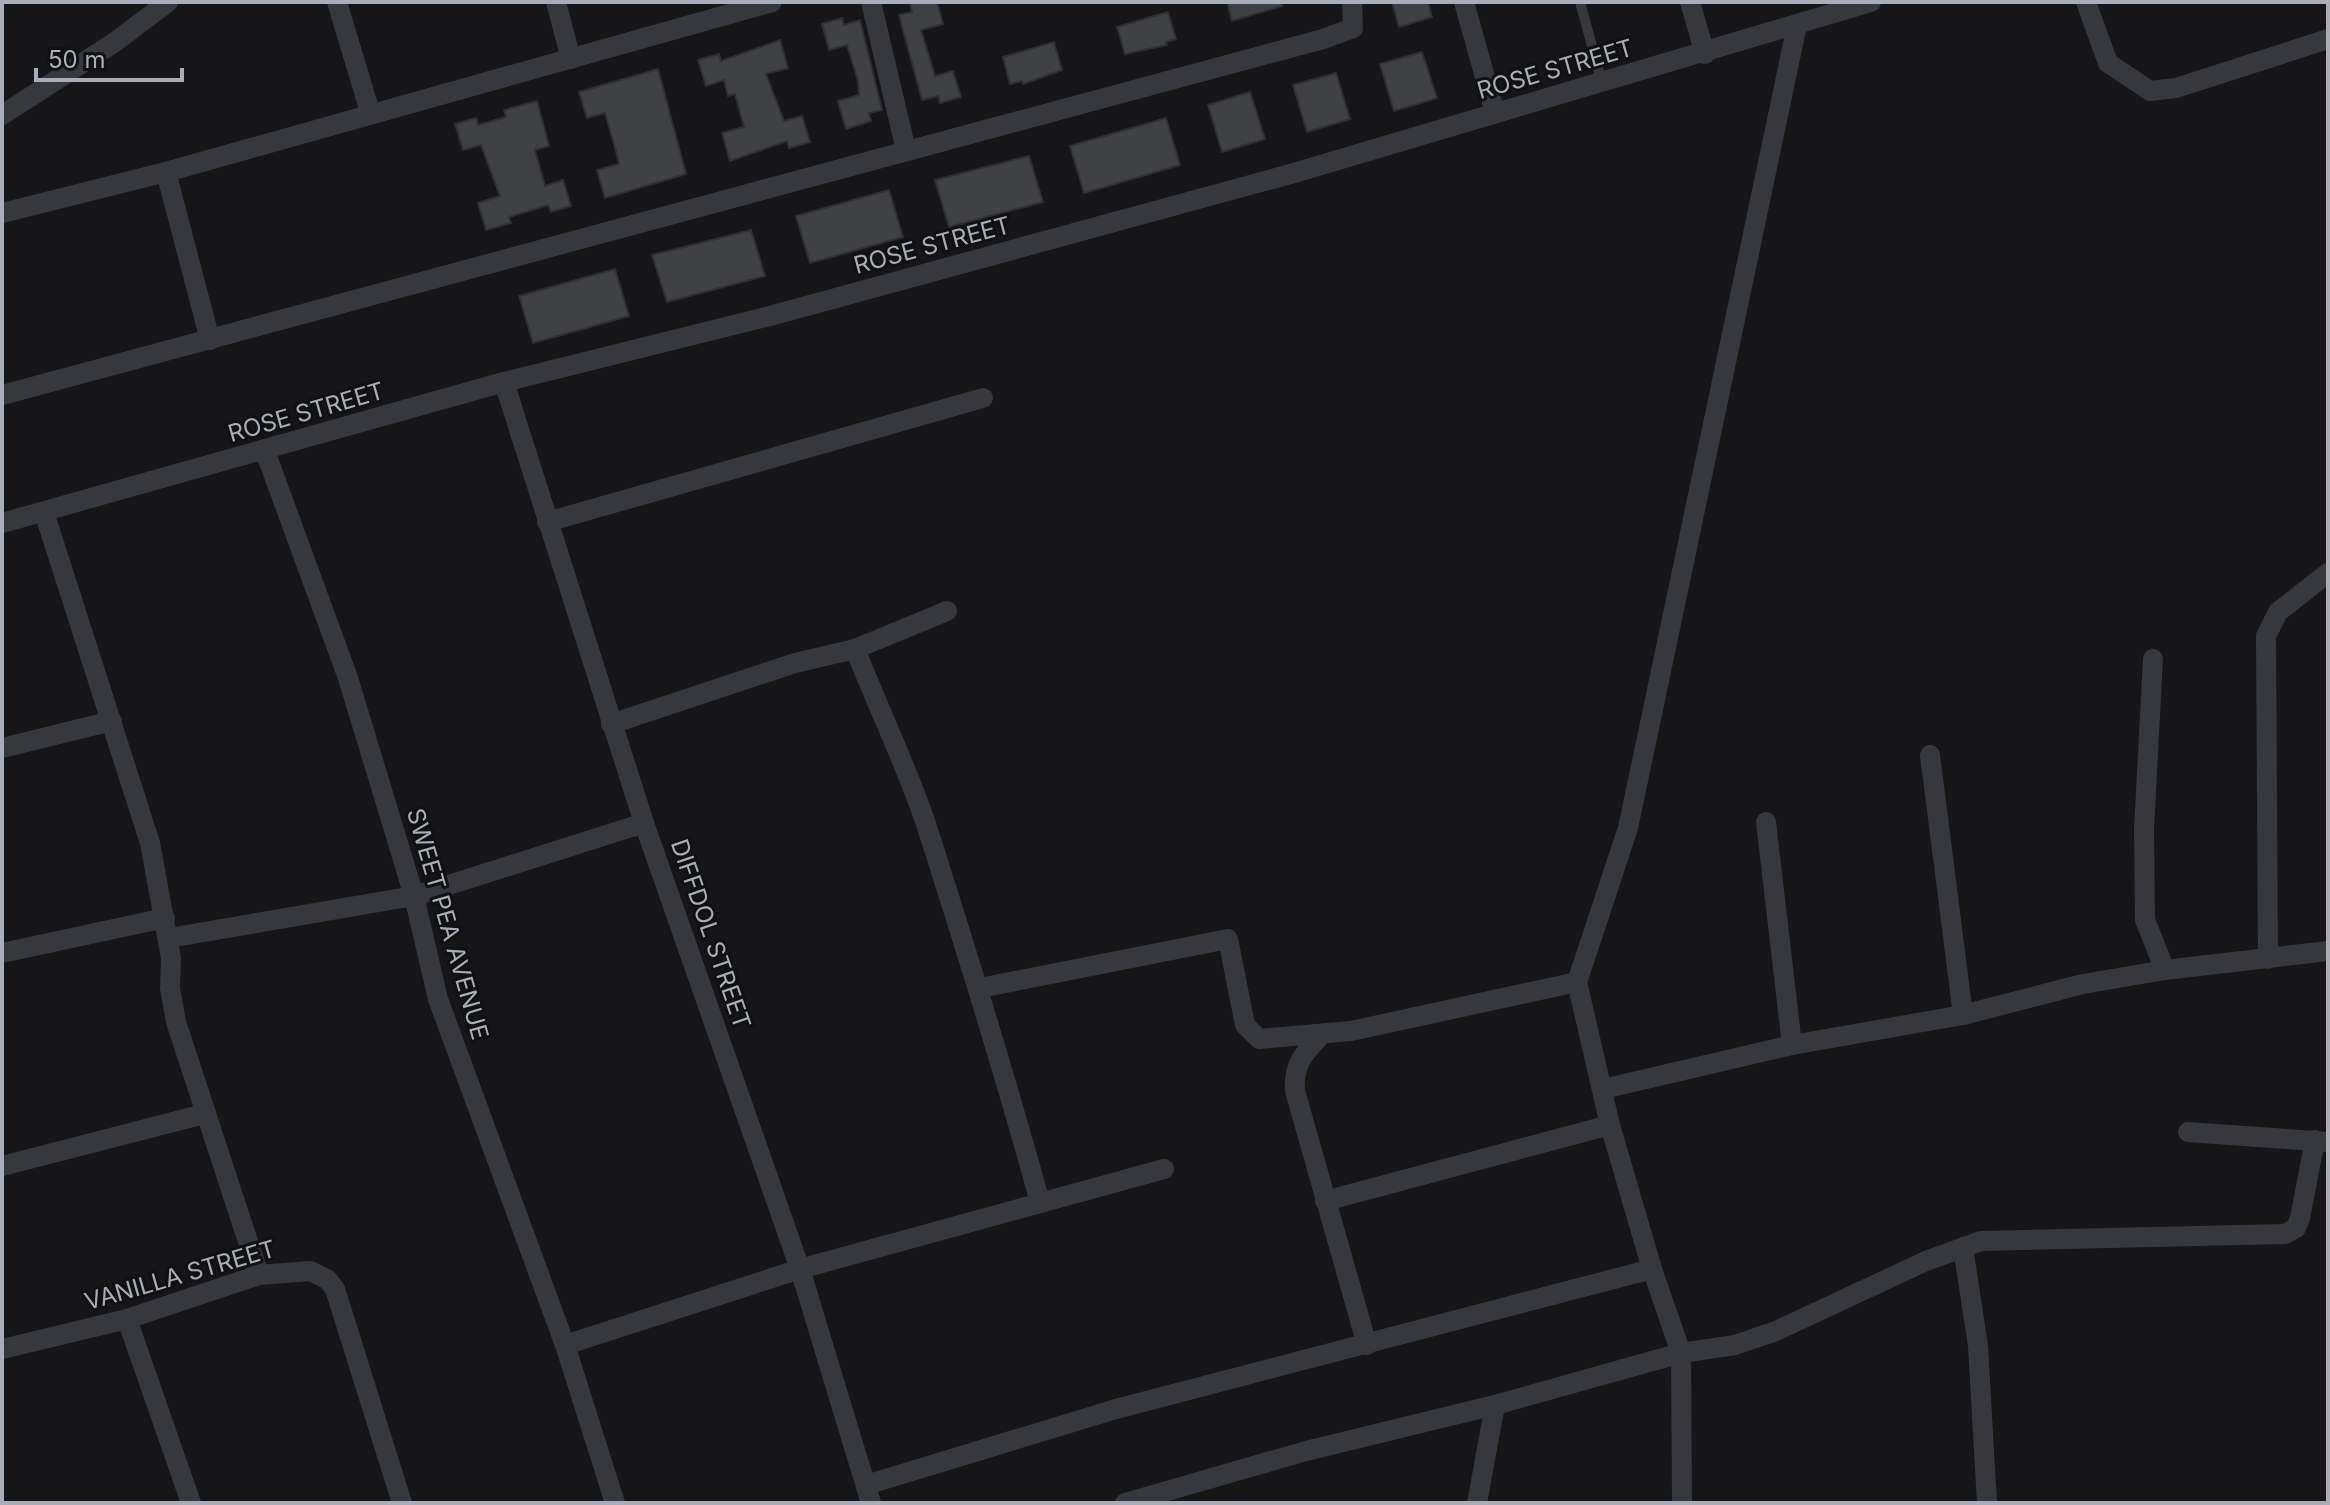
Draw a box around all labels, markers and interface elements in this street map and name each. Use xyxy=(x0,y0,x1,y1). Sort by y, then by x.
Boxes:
scale bar xyxy=(36,32,182,82)
street label: ROSE STREET xyxy=(1474,33,1636,105)
text: 50 m xyxy=(48,45,106,74)
street label: ROSE STREET xyxy=(850,210,1014,280)
street label: ROSE STREET xyxy=(225,376,387,448)
street label: SWEET PEA AVENUE xyxy=(401,805,495,1043)
street label: DIFFDOL STREET xyxy=(665,835,757,1033)
street label: VANILLA STREET xyxy=(81,1234,279,1316)

